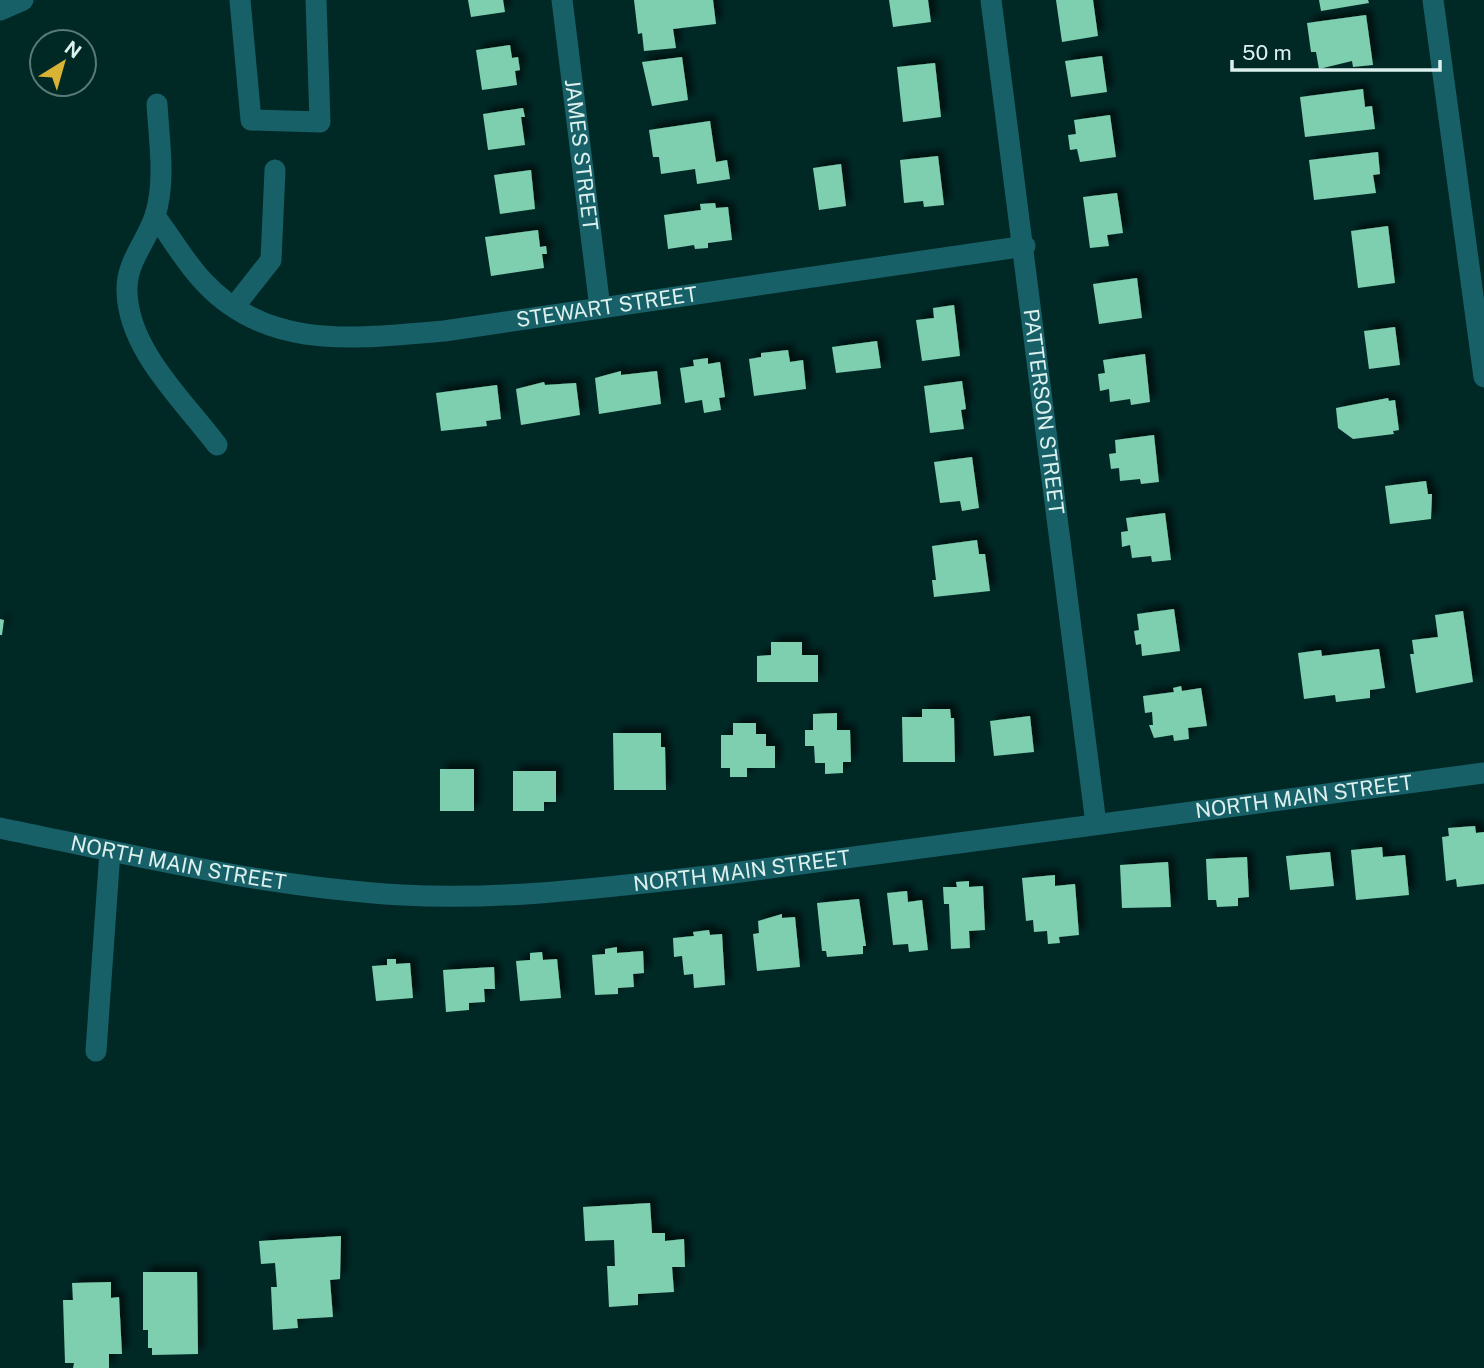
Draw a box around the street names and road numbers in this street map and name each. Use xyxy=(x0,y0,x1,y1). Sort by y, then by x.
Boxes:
street label: JAMES STREET xyxy=(560,77,603,232)
street label: STEWART STREET xyxy=(514,281,699,332)
street label: PATTERSON STREET xyxy=(1018,307,1069,516)
street label: NORTH MAIN STREET xyxy=(1194,770,1414,823)
street label: NORTH MAIN STREET xyxy=(69,830,288,895)
street label: NORTH MAIN STREET xyxy=(632,844,852,896)

